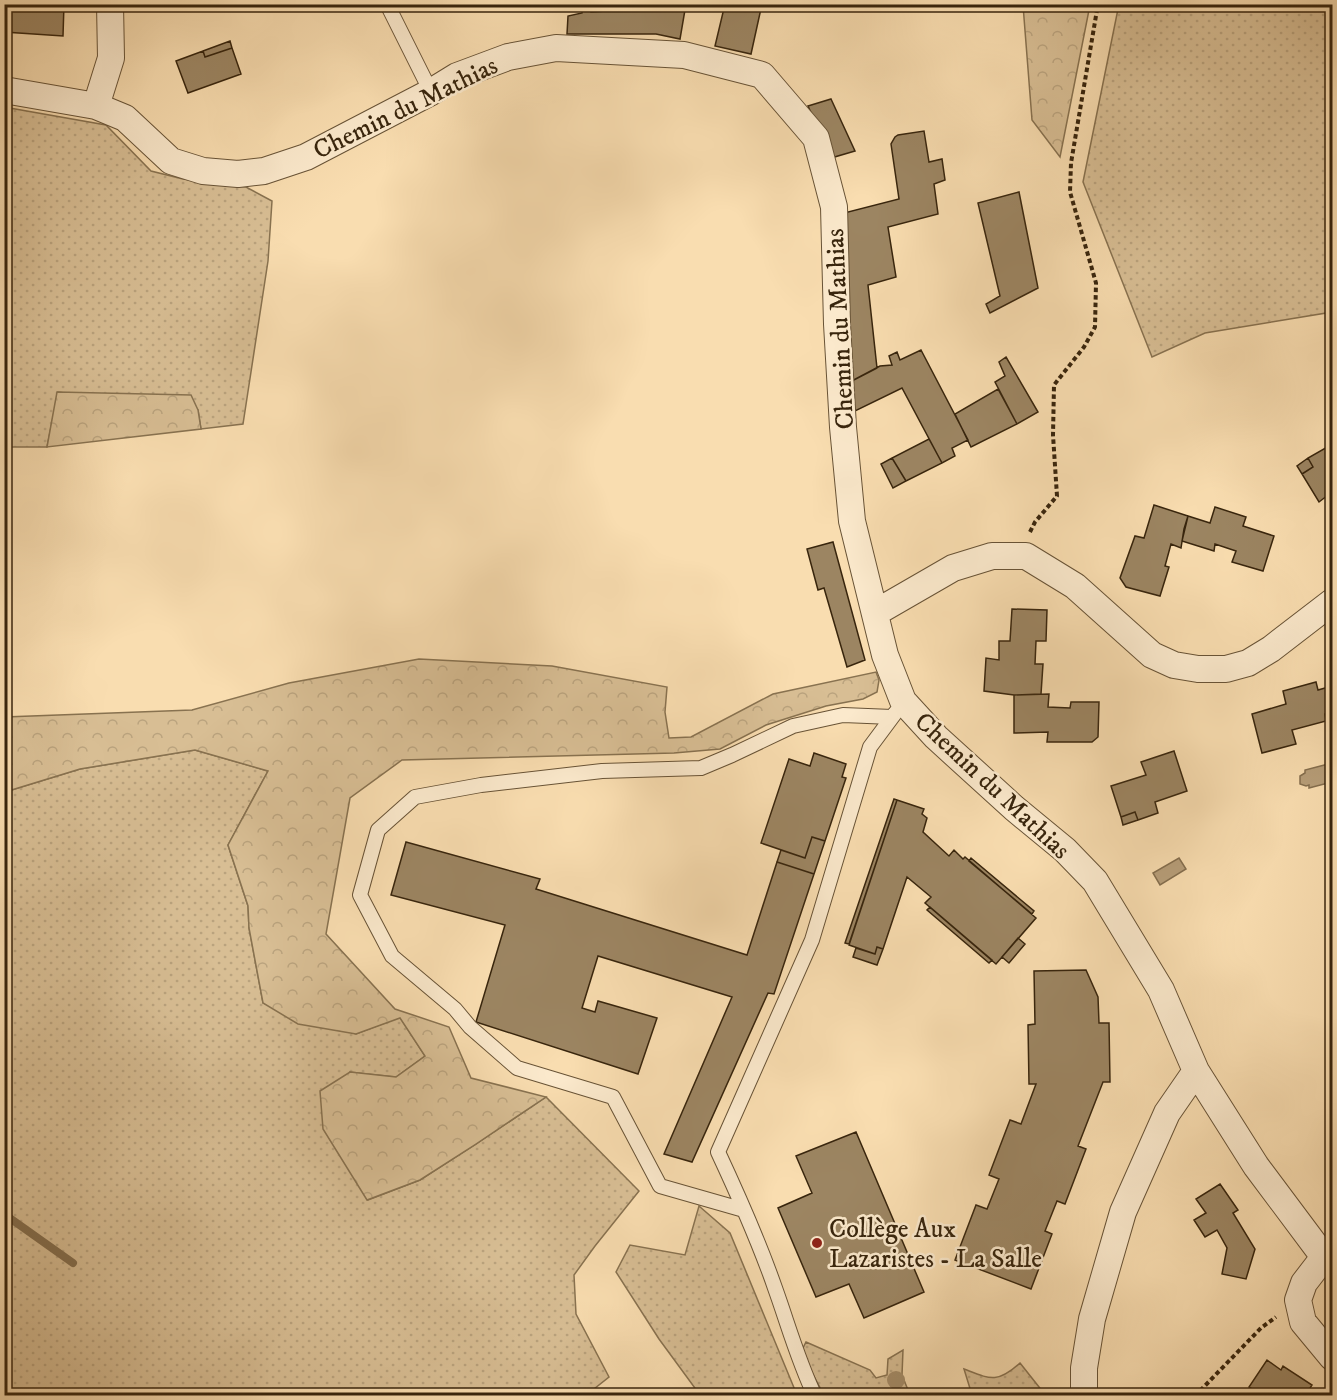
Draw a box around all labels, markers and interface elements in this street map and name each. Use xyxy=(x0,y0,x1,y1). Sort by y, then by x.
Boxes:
street label: Chemin du Mathias xyxy=(308,49,503,167)
street label: Chemin du Mathias xyxy=(819,228,862,430)
street label: Chemin du Mathias xyxy=(907,705,1077,867)
place label: Collège Aux Lazaristes - La Salle xyxy=(829,1213,1042,1276)
marker: Collège Aux Lazaristes - La Salle xyxy=(810,1236,824,1250)

